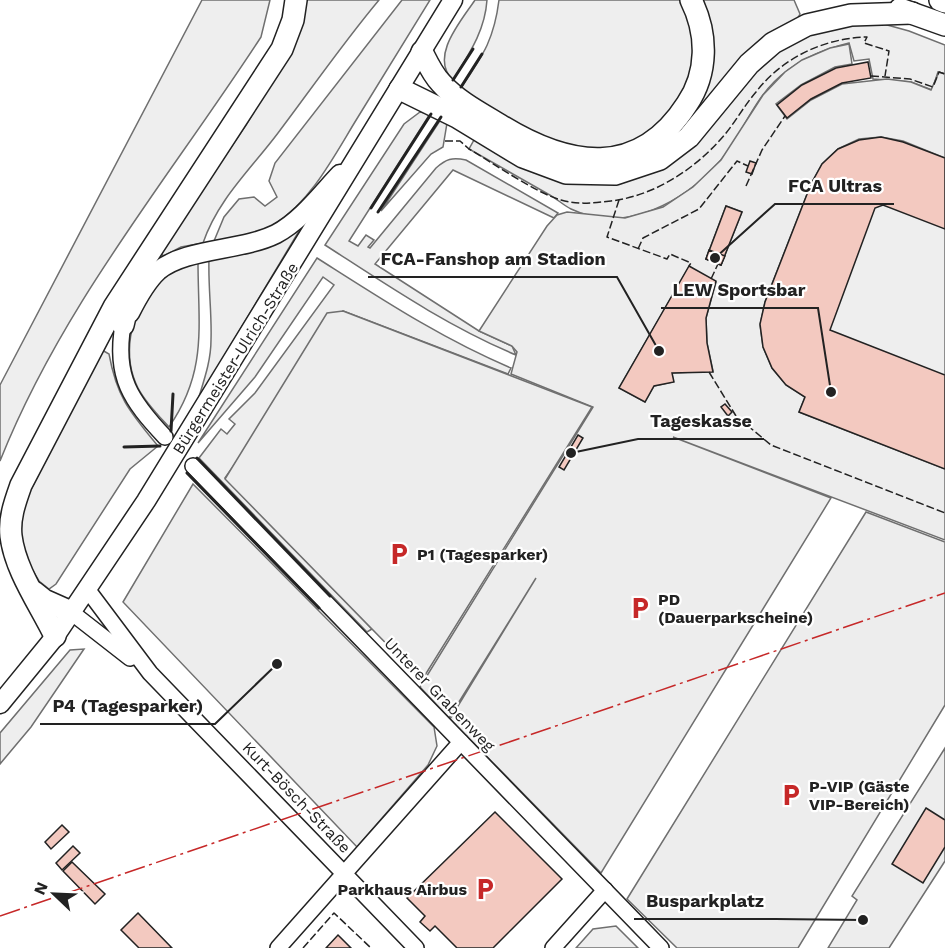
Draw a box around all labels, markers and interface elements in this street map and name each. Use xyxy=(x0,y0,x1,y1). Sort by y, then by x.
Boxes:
callout: FCA Ultras xyxy=(775,168,894,204)
text: FCA Ultras xyxy=(788,175,882,196)
callout: FCA-Fanshop am Stadion xyxy=(368,241,617,277)
text: FCA-Fanshop am Stadion xyxy=(380,248,606,269)
street label: Bürgermeister-Ulrich-Straße xyxy=(168,259,302,458)
callout: LEW Sportsbar xyxy=(661,272,818,308)
text: LEW Sportsbar xyxy=(673,279,806,300)
callout: Tageskasse xyxy=(638,403,764,439)
text: Tageskasse xyxy=(650,410,752,431)
parking icon: P1 (Tagesparker) xyxy=(386,541,412,567)
place label: P1 (Tagesparker) xyxy=(417,545,548,564)
place label: PD (Dauerparkscheine) xyxy=(658,590,813,627)
parking icon: PD (Dauerparkscheine) xyxy=(627,595,653,621)
street label: Unterer Grabenweg xyxy=(380,633,499,756)
callout: P4 (Tagesparker) xyxy=(40,688,215,724)
text: P4 (Tagesparker) xyxy=(53,695,203,716)
street label: Kurt-Bösch-Straße xyxy=(239,738,355,857)
place label: P-VIP (Gäste VIP-Bereich) xyxy=(809,777,910,814)
parking icon: P-VIP (Gäste VIP-Bereich) xyxy=(778,782,804,808)
north arrow xyxy=(24,864,84,924)
parking icon: Parkhaus Airbus xyxy=(472,876,498,902)
text: N xyxy=(30,879,52,898)
place label: Parkhaus Airbus xyxy=(338,880,467,899)
callout: Busparkplatz xyxy=(634,883,776,919)
text: Busparkplatz xyxy=(646,890,764,911)

